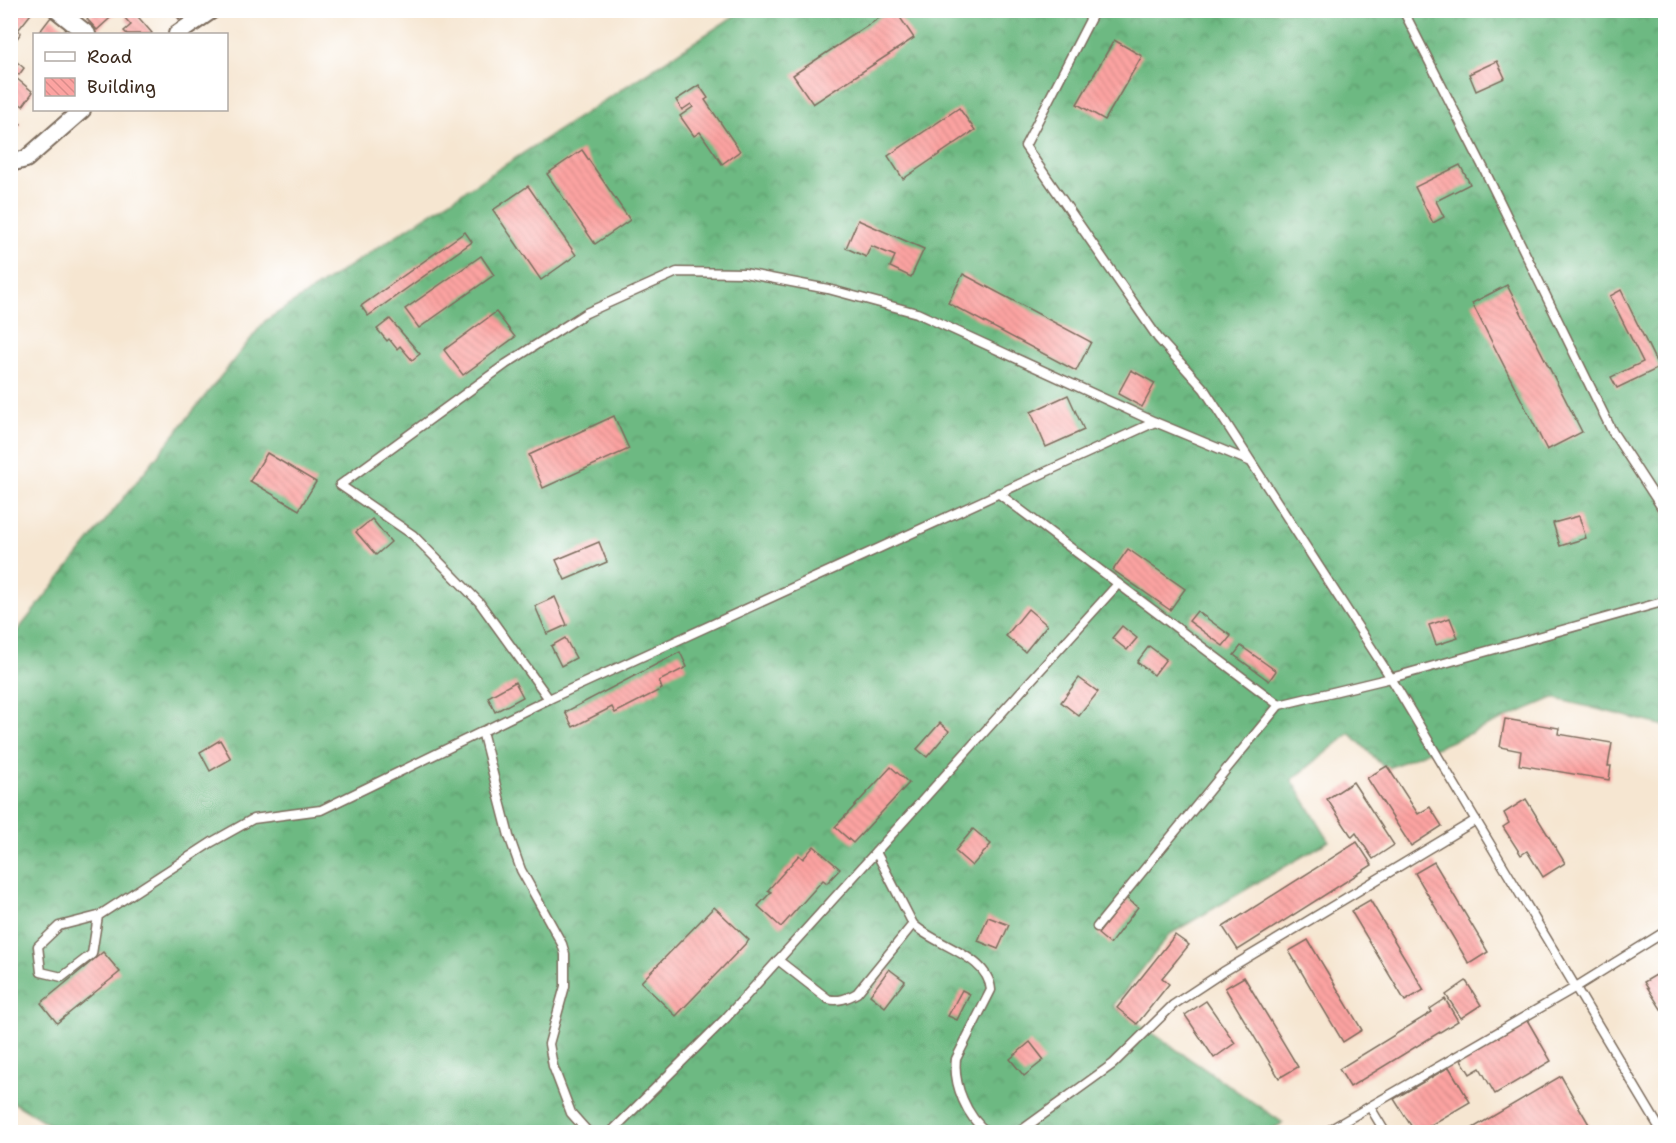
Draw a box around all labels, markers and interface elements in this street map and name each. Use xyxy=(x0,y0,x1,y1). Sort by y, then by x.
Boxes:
legend xyxy=(33,33,228,111)
text: Road xyxy=(87,45,132,69)
text: Building xyxy=(87,75,156,99)

